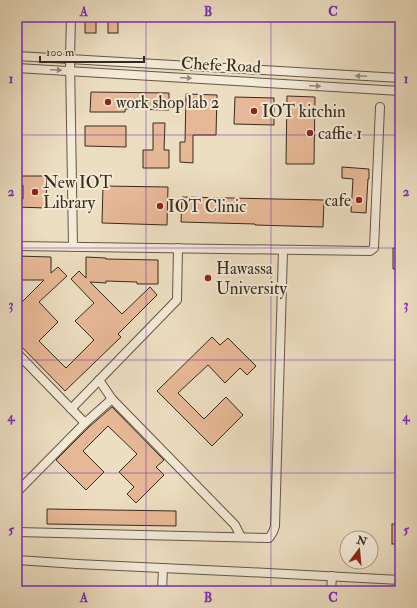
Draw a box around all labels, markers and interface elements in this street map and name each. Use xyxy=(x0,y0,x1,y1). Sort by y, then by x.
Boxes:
text: A xyxy=(79,4,89,20)
text: B xyxy=(204,4,212,20)
text: C xyxy=(328,4,338,20)
scale bar xyxy=(40,38,144,64)
text: 100 m xyxy=(46,45,75,60)
street label: Chefe Road xyxy=(180,52,262,78)
one-way arrow xyxy=(50,67,63,73)
text: 1 xyxy=(9,71,14,87)
text: 1 xyxy=(404,71,409,87)
one-way arrow xyxy=(355,73,367,80)
one-way arrow xyxy=(180,74,192,81)
one-way arrow xyxy=(309,82,321,89)
place label: work shop lab 2 xyxy=(116,92,220,114)
marker: work shop lab 2 xyxy=(103,97,113,107)
place label: IOT kitchin xyxy=(262,101,346,122)
marker: IOT kitchin xyxy=(249,106,259,116)
place label: caffie 1 xyxy=(318,123,362,144)
marker: caffie 1 xyxy=(305,128,315,138)
place label: New IOT Library xyxy=(43,172,113,214)
text: 2 xyxy=(8,184,15,200)
text: 2 xyxy=(403,184,410,200)
marker: New IOT Library xyxy=(30,187,40,197)
place label: cafe xyxy=(325,190,351,211)
marker: cafe xyxy=(354,195,364,205)
place label: IOT Clinic xyxy=(168,196,246,217)
marker: IOT Clinic xyxy=(155,201,165,211)
place label: Hawassa University xyxy=(216,258,287,300)
marker: Hawassa University xyxy=(203,273,213,283)
text: 3 xyxy=(9,297,14,313)
text: 3 xyxy=(404,297,409,313)
text: 4 xyxy=(6,409,15,425)
text: 4 xyxy=(401,409,410,425)
text: 5 xyxy=(8,522,14,538)
text: 5 xyxy=(403,522,409,538)
north arrow xyxy=(339,530,379,570)
text: N xyxy=(354,533,369,549)
text: A xyxy=(79,590,89,606)
text: B xyxy=(204,590,212,606)
text: C xyxy=(328,590,338,606)

